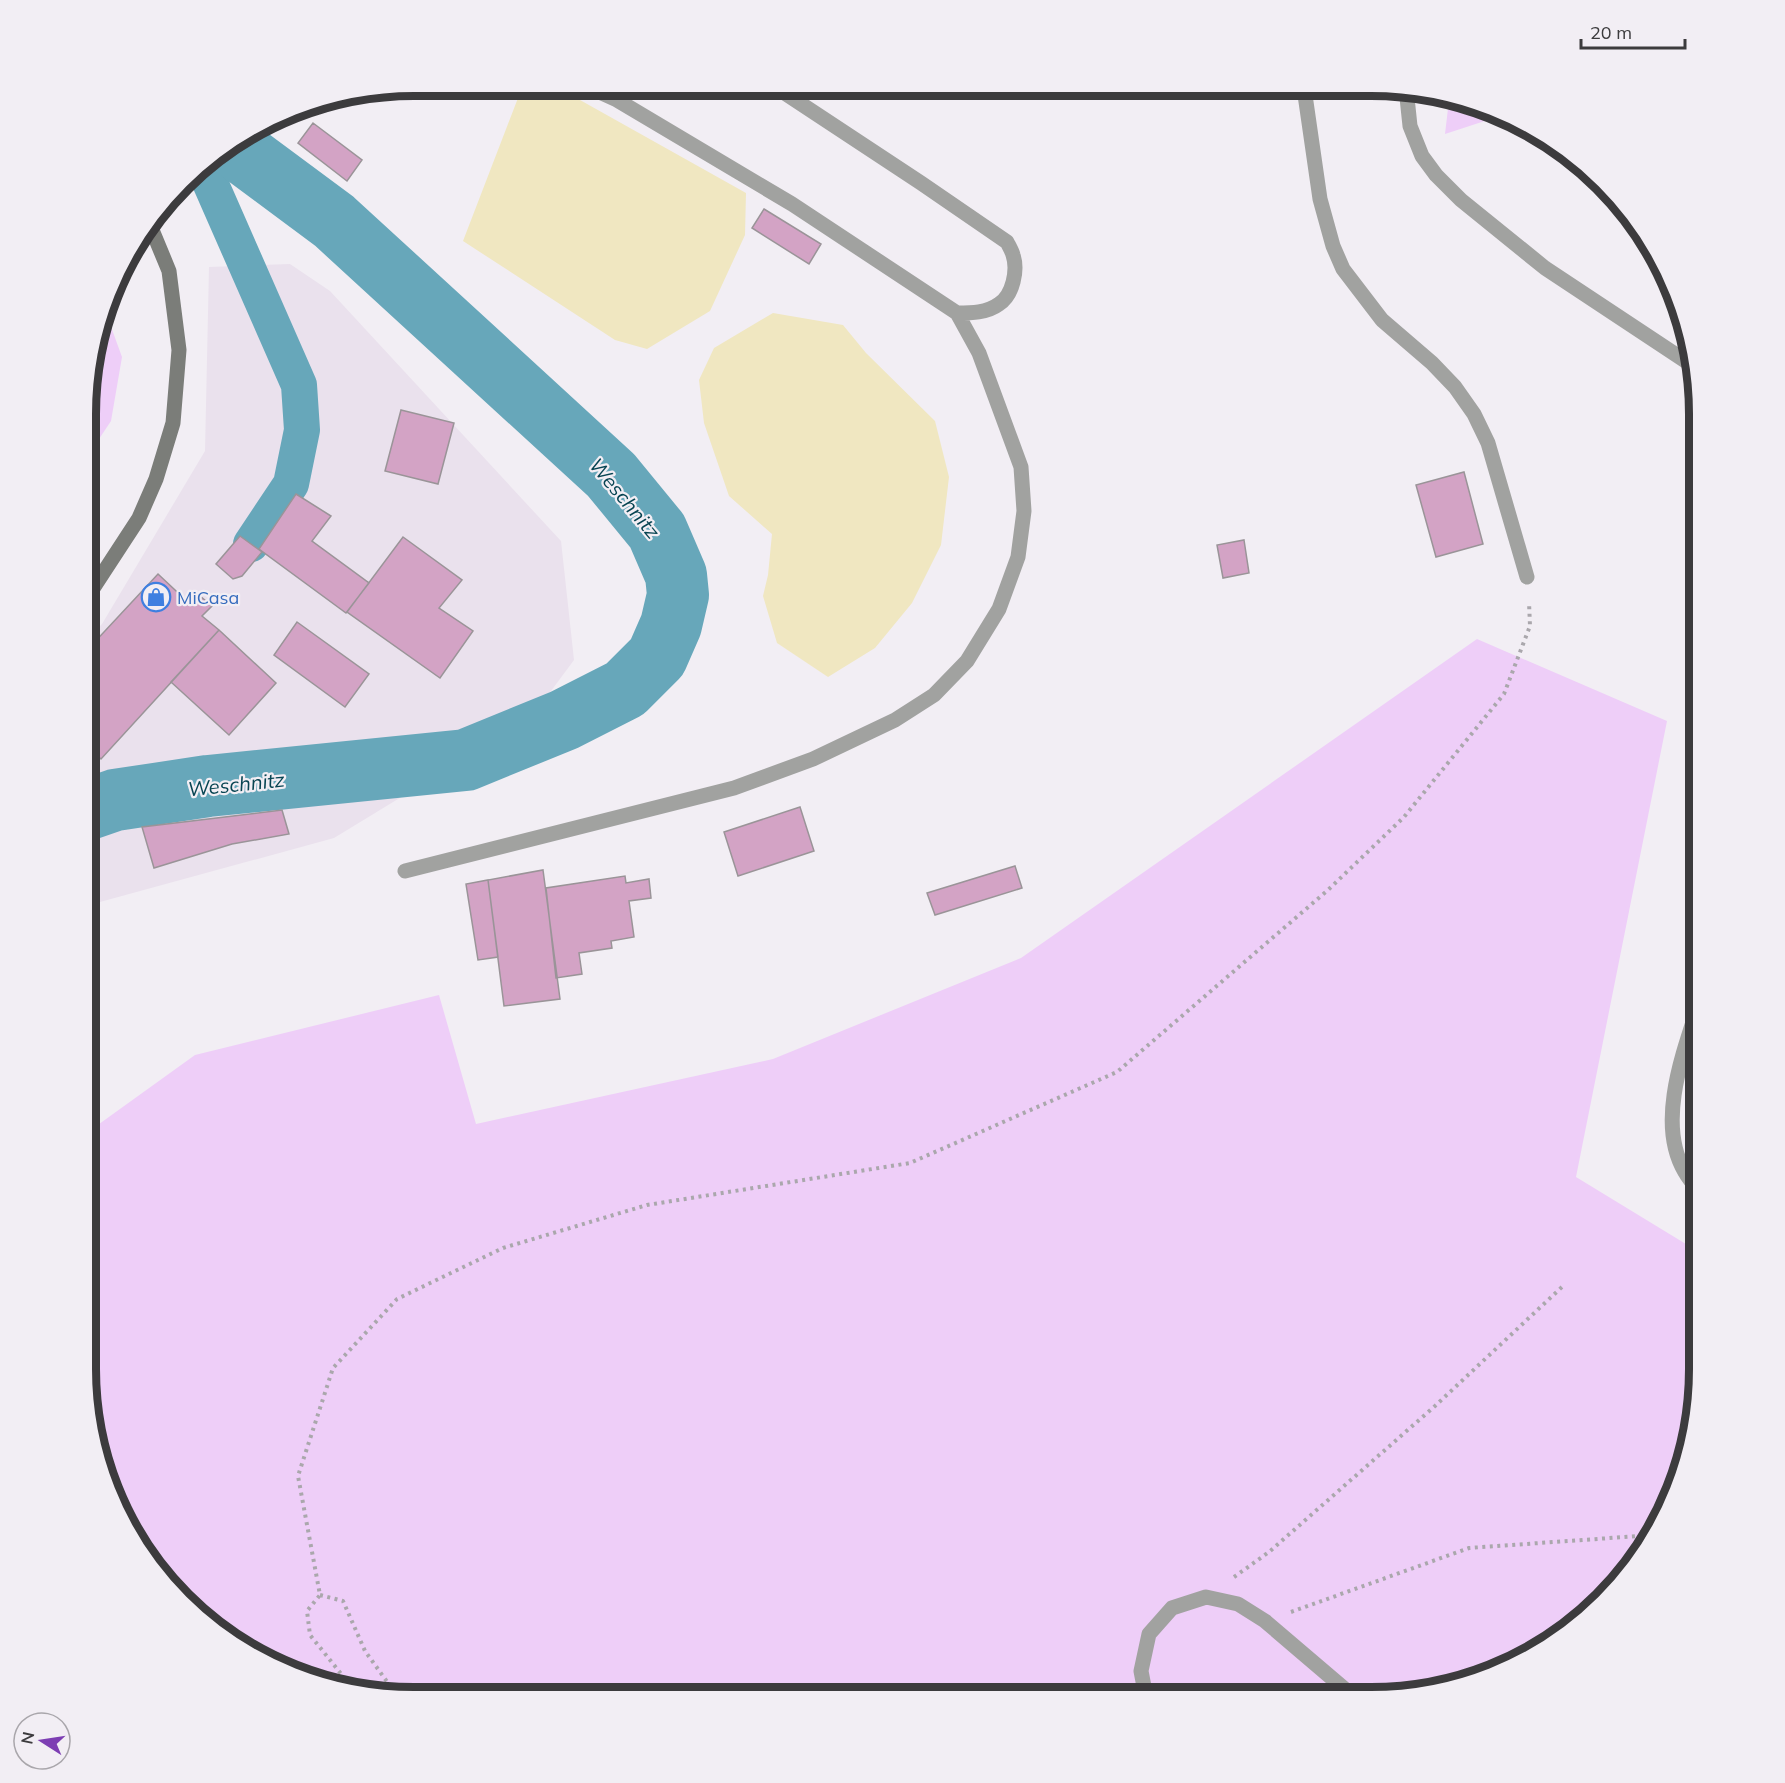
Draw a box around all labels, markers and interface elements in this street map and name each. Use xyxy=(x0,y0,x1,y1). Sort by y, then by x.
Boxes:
scale bar xyxy=(1581,12,1684,50)
text: 20 m xyxy=(1590,21,1632,44)
water label: Weschnitz xyxy=(584,453,666,544)
shop icon: MiCasa xyxy=(140,581,172,613)
place label: MiCasa xyxy=(177,586,239,609)
water label: Weschnitz xyxy=(186,766,286,802)
north arrow xyxy=(12,1711,72,1771)
text: N xyxy=(16,1730,38,1746)

